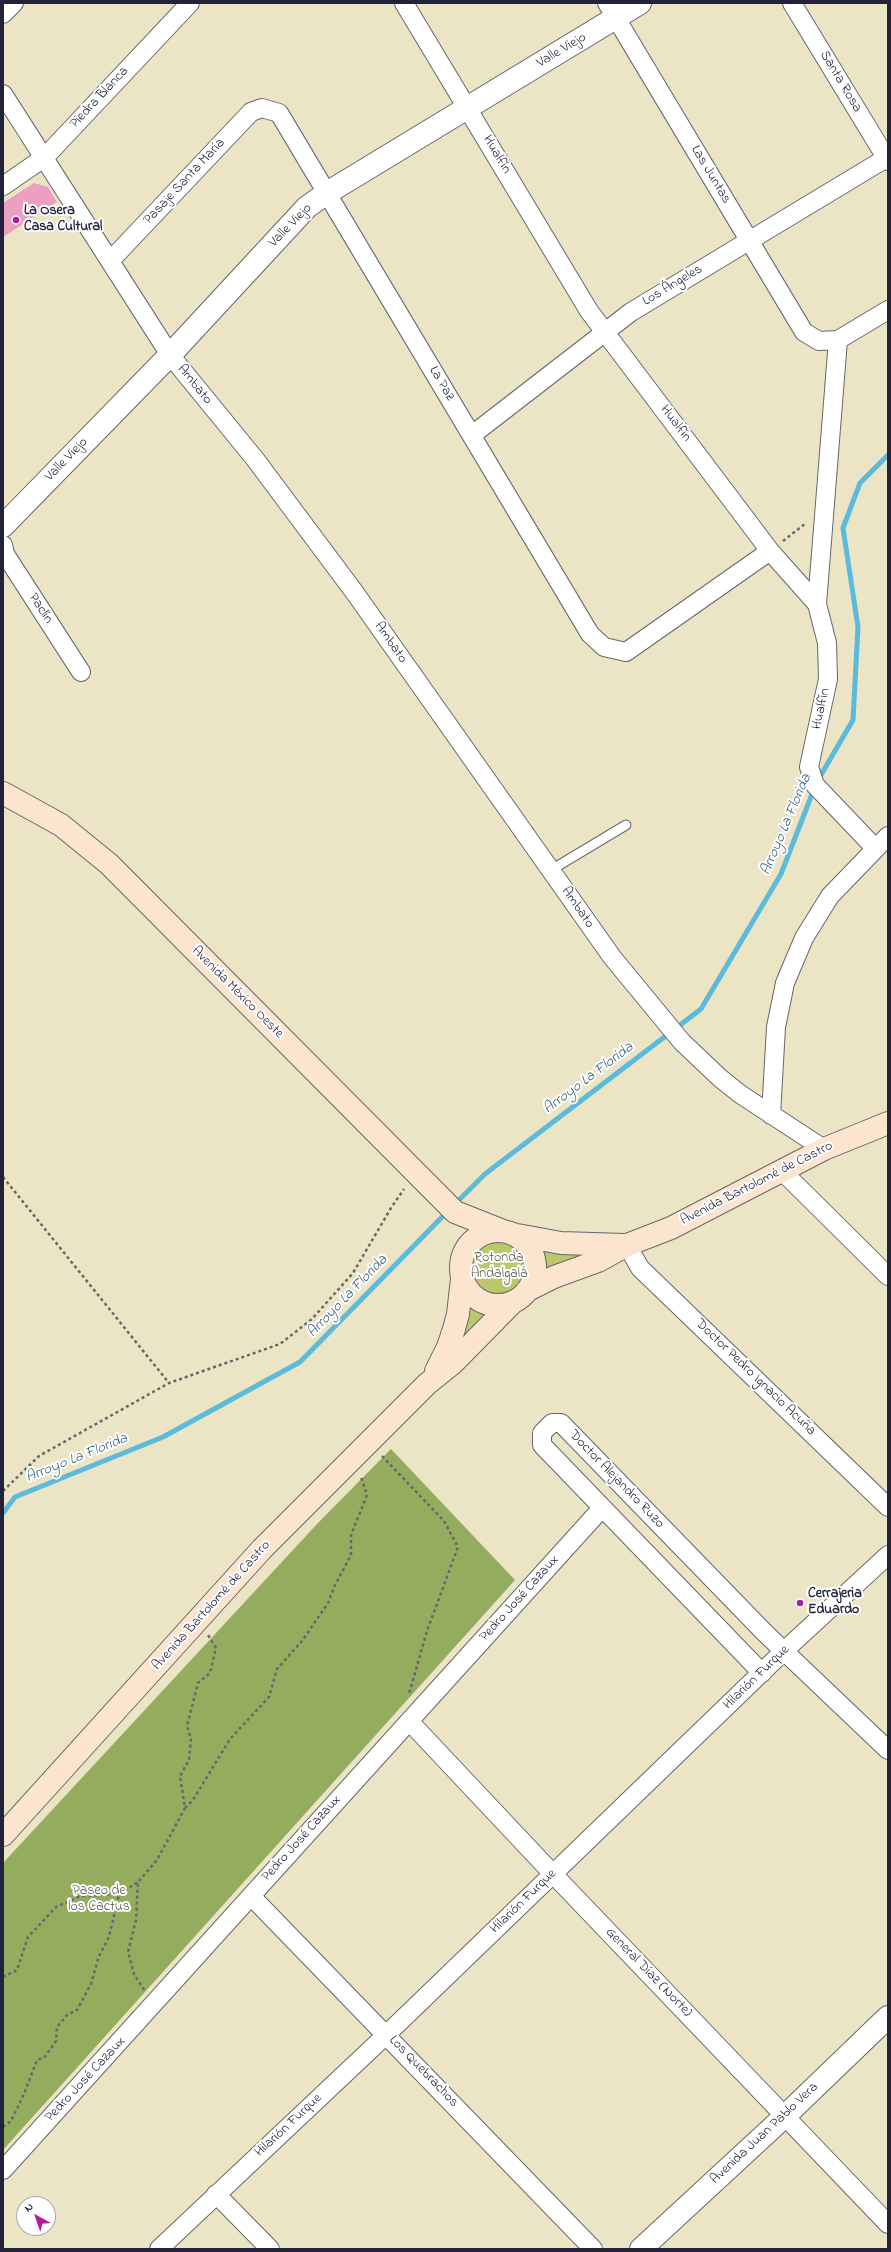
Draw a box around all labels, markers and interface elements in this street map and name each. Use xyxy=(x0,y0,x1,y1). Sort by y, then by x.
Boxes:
street label: Valle Viejo xyxy=(534,30,590,72)
street label: Santa Rosa xyxy=(815,48,865,116)
street label: Piedra Blanca xyxy=(67,64,133,132)
street label: Hualfín xyxy=(478,133,514,177)
street label: Pasaje Santa María xyxy=(141,135,229,229)
street label: Las Juntas xyxy=(686,143,734,207)
street label: Valle Viejo xyxy=(266,200,316,252)
place label: La Osera Casa Cultural xyxy=(24,204,102,236)
marker: La Osera Casa Cultural xyxy=(11,215,21,225)
street label: Los Ángeles xyxy=(640,262,706,310)
street label: Ambato xyxy=(173,362,215,408)
street label: La Paz xyxy=(424,364,458,404)
street label: Hualfín xyxy=(656,402,694,446)
street label: Valle Viejo xyxy=(42,434,92,486)
street label: Paclín xyxy=(24,591,56,627)
street label: Ambato xyxy=(370,619,410,667)
street label: Hualfín xyxy=(809,687,835,731)
water label: Arroyo La Florida xyxy=(758,772,816,878)
street label: Ambato xyxy=(557,884,597,932)
street label: Avenida México Oeste xyxy=(188,944,286,1042)
water label: Arroyo La Florida xyxy=(540,1039,638,1119)
street label: Avenida Bartolomé de Castro xyxy=(678,1138,836,1230)
park label: Rotonda Andalgalá xyxy=(471,1251,527,1284)
water label: Arroyo La Florida xyxy=(304,1252,392,1342)
street label: Doctor Pedro Ignacio Acuña xyxy=(691,1316,819,1440)
street label: Doctor Alejandro Ruzo xyxy=(565,1427,667,1533)
water label: Arroyo La Florida xyxy=(24,1430,130,1488)
street label: Avenida Bartolomé de Castro xyxy=(149,1538,275,1674)
street label: Pedro José Cazaux xyxy=(477,1552,563,1646)
place label: Cerrajeria Eduardo xyxy=(808,1587,862,1620)
marker: Cerrajeria Eduardo xyxy=(795,1598,805,1608)
street label: Hilarión Furque xyxy=(720,1642,794,1714)
street label: Pedro José Cazaux xyxy=(259,1792,345,1886)
street label: Hilarión Furque xyxy=(487,1866,561,1938)
park label: Paseo de los Cactus xyxy=(68,1884,130,1916)
street label: General Díaz (Norte) xyxy=(601,1925,695,2021)
street label: Los Quebrachos xyxy=(385,2033,461,2111)
street label: Pedro José Cazaux xyxy=(42,2034,130,2126)
street label: Avenida Juan Pablo Vera xyxy=(708,2080,822,2188)
street label: Hilarión Furque xyxy=(252,2091,326,2161)
north arrow xyxy=(16,2196,56,2236)
text: N xyxy=(21,2199,37,2216)

